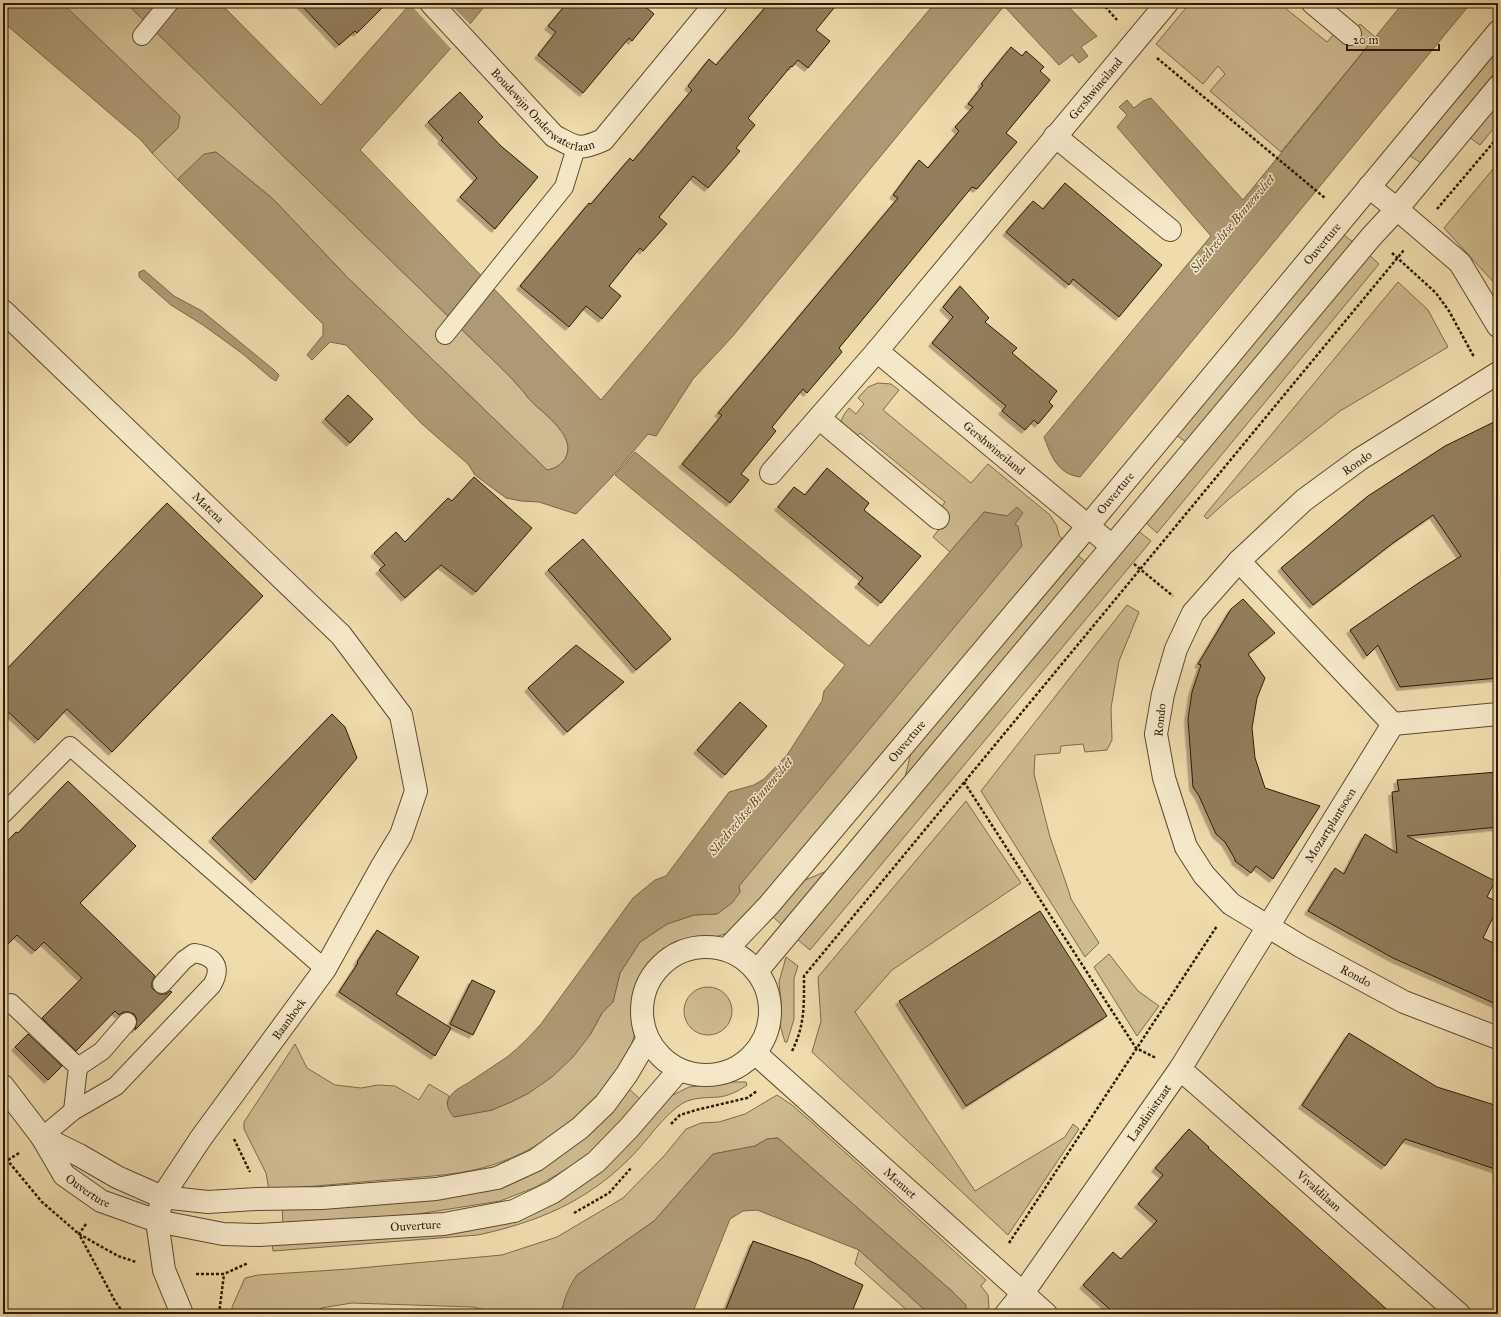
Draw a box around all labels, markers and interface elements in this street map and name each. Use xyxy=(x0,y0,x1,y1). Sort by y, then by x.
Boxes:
scale bar xyxy=(1347,26,1439,52)
text: 20 m xyxy=(1353,33,1379,47)
street label: Gershwineiland xyxy=(1066,55,1125,122)
street label: Boudewijn Onderwaterlaan xyxy=(488,66,597,154)
water label: Sliedrechtse Binnenvliet xyxy=(1186,171,1279,277)
street label: Ouverture xyxy=(1301,220,1344,268)
street label: Gershwineiland xyxy=(960,418,1028,478)
street label: Rondo xyxy=(1339,448,1375,478)
street label: Ouverture xyxy=(1094,469,1137,517)
street label: Matena xyxy=(189,489,227,526)
street label: Rondo xyxy=(1151,703,1169,737)
street label: Ouverture xyxy=(885,717,929,765)
water label: Sliedrechtse Binnenvliet xyxy=(704,754,797,860)
street label: Mozartplantsoen xyxy=(1302,785,1359,865)
street label: Rondo xyxy=(1338,962,1374,990)
street label: Baanhoek xyxy=(269,995,309,1042)
street label: Landinistraat xyxy=(1124,1081,1175,1144)
street label: Menuet xyxy=(881,1165,920,1202)
street label: Vivaldilaan xyxy=(1293,1167,1345,1215)
street label: Ouverture xyxy=(63,1171,112,1211)
street label: Ouverture xyxy=(390,1217,441,1234)

